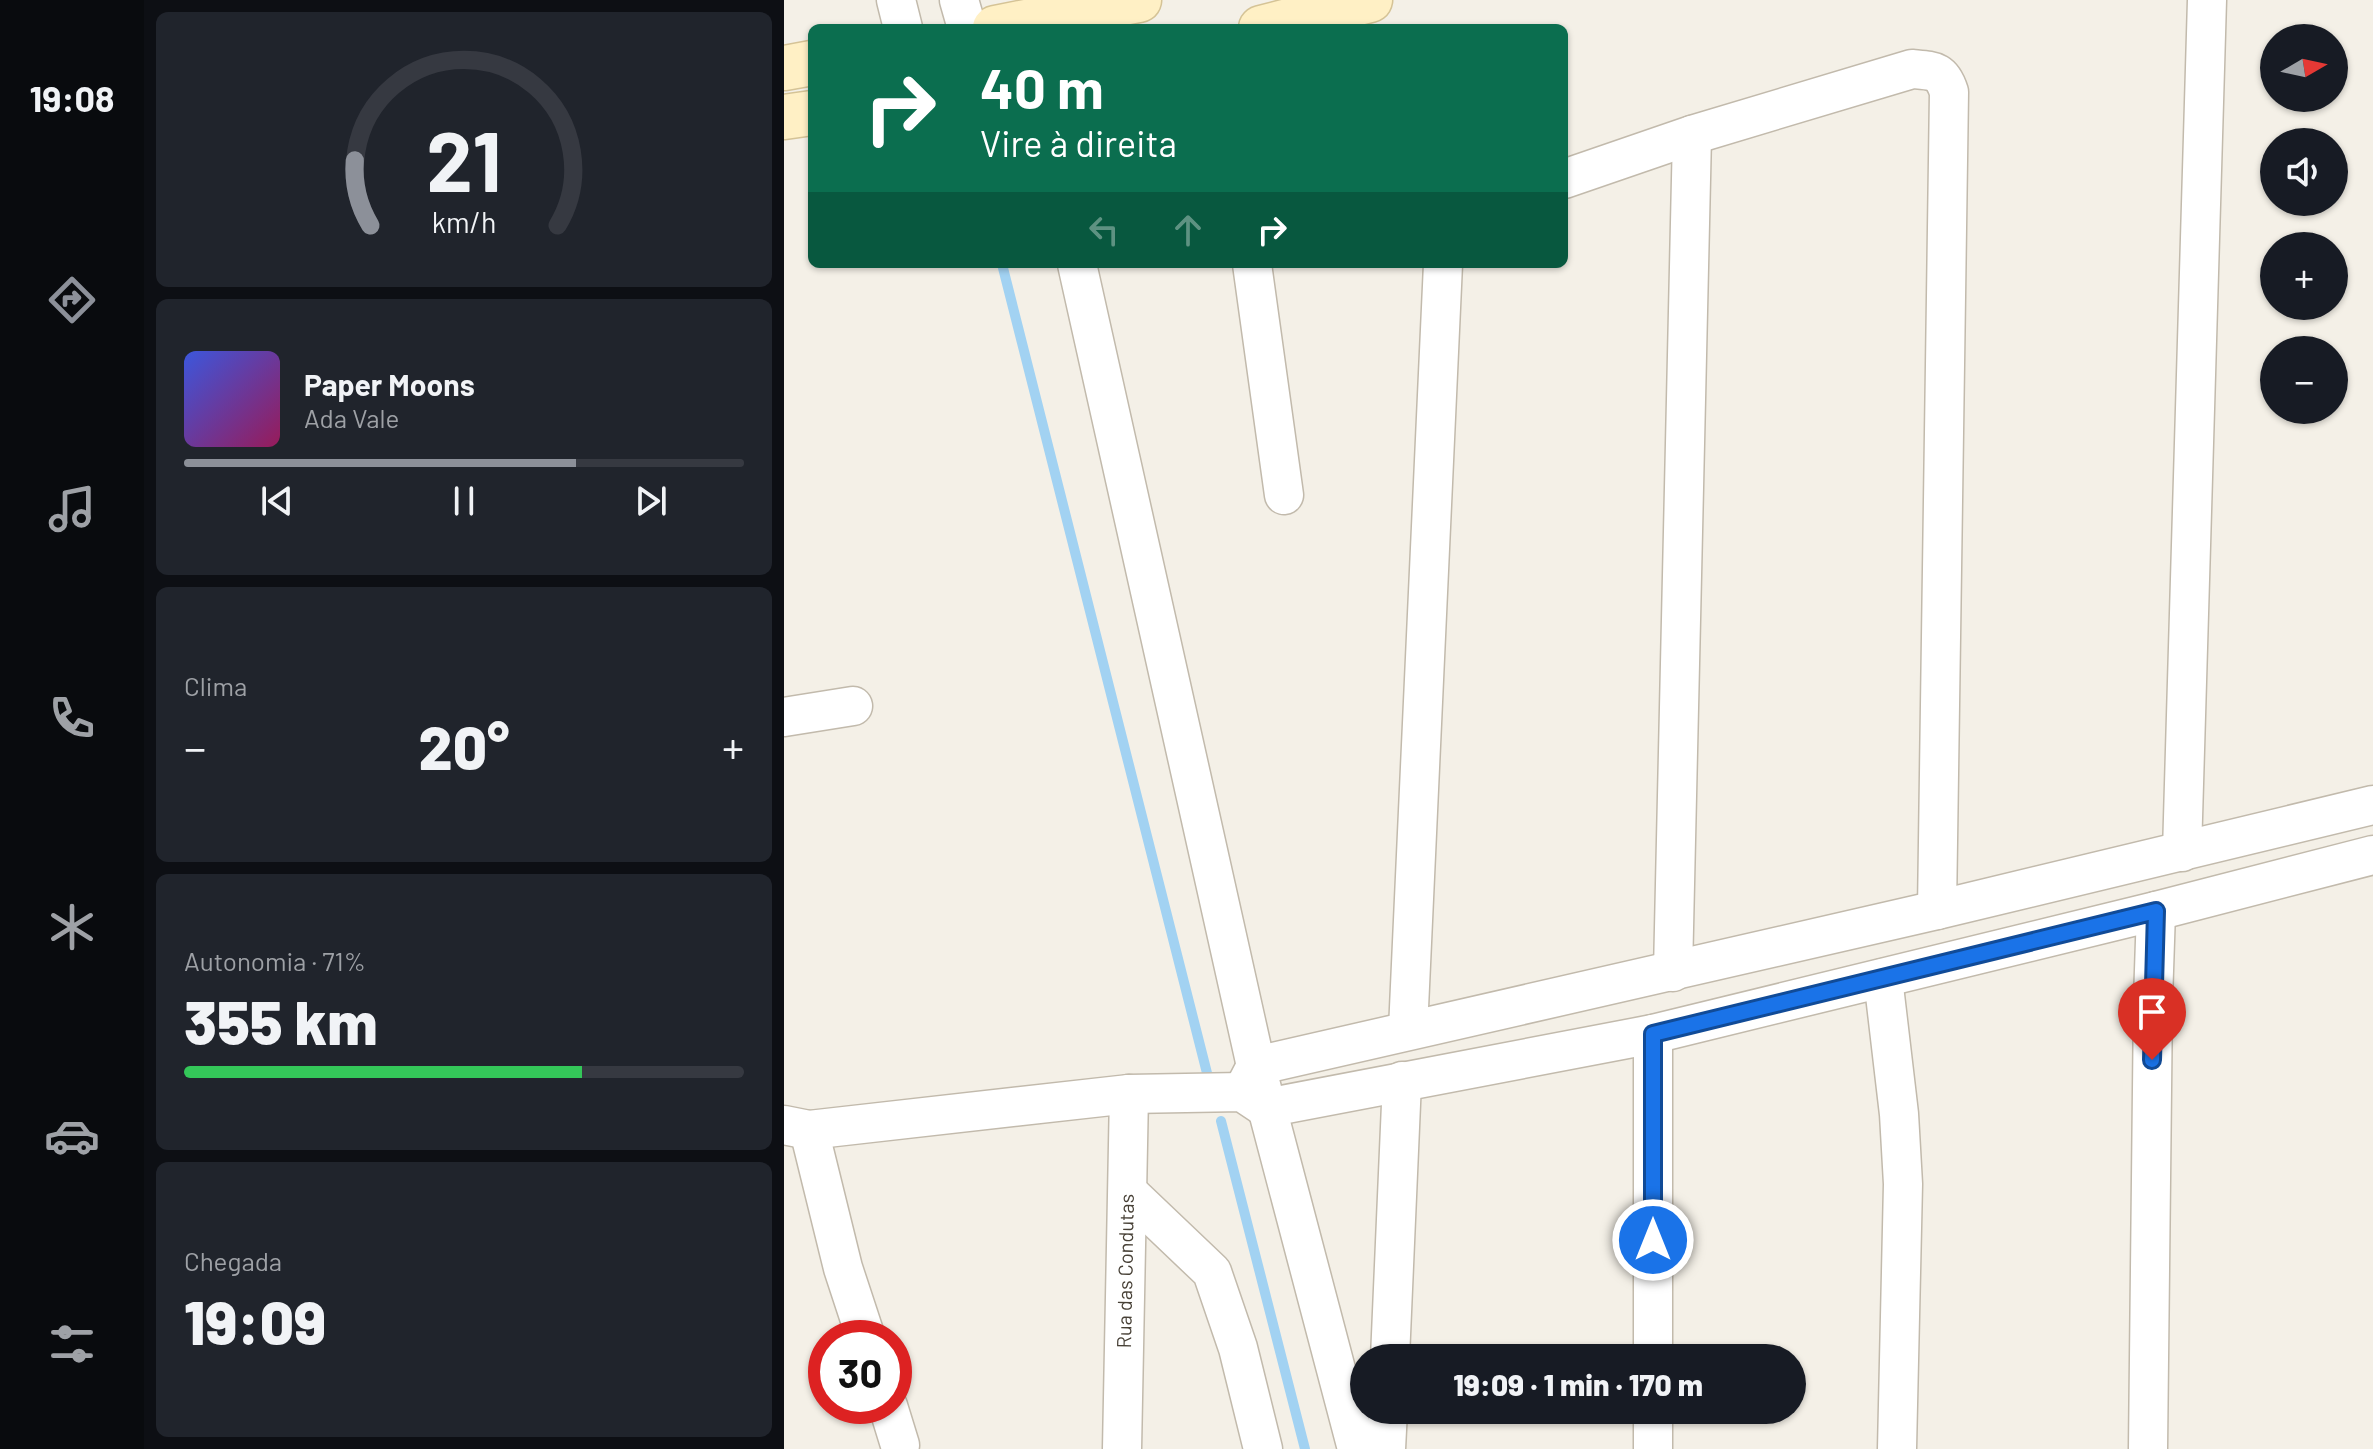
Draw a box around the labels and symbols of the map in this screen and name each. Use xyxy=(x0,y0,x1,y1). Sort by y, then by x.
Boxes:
north arrow xyxy=(2260,24,2348,112)
pin xyxy=(2118,978,2186,1060)
street label: Rua das Condutas xyxy=(1111,1194,1138,1348)
position arrow xyxy=(1611,1198,1695,1282)
speed limit sign: 30 xyxy=(808,1320,912,1424)

